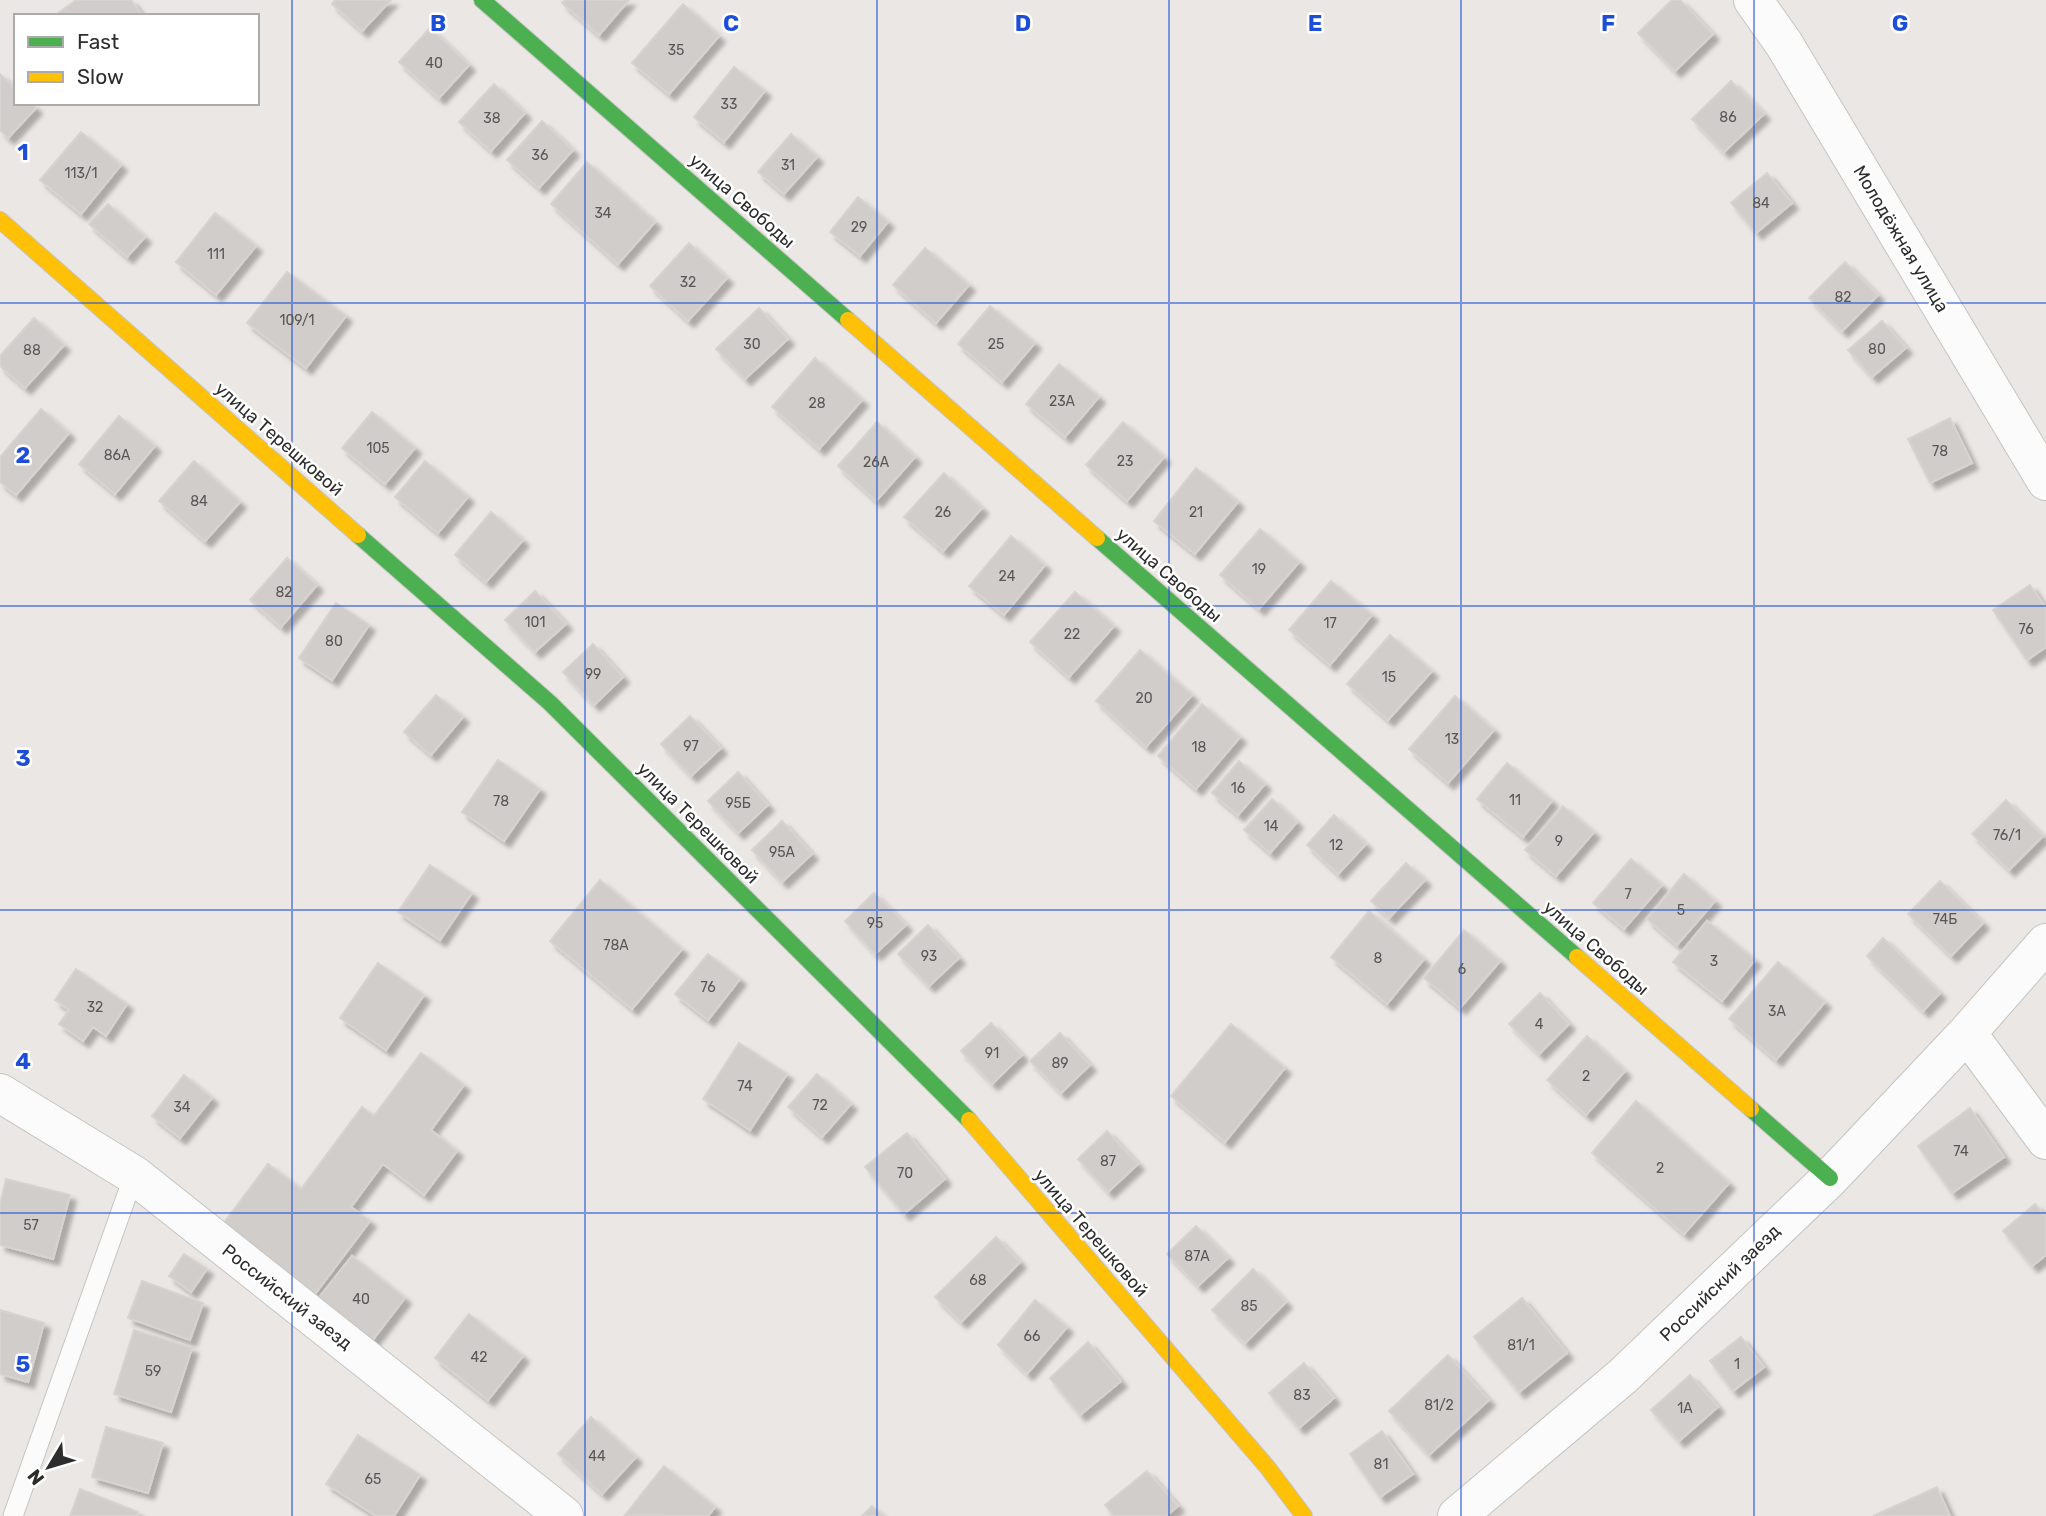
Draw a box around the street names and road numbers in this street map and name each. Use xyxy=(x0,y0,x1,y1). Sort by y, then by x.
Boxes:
street label: улица Свободы xyxy=(685,149,799,253)
street label: Молодёжная улица xyxy=(1848,162,1954,316)
street label: улица Терешковой xyxy=(210,377,348,501)
street label: улица Свободы xyxy=(1112,523,1226,627)
street label: улица Терешковой xyxy=(633,758,763,888)
street label: улица Свободы xyxy=(1539,896,1653,1000)
street label: улица Терешковой xyxy=(1029,1164,1153,1302)
street label: Российский заезд xyxy=(1655,1220,1785,1346)
street label: Российский заезд xyxy=(218,1239,357,1355)

